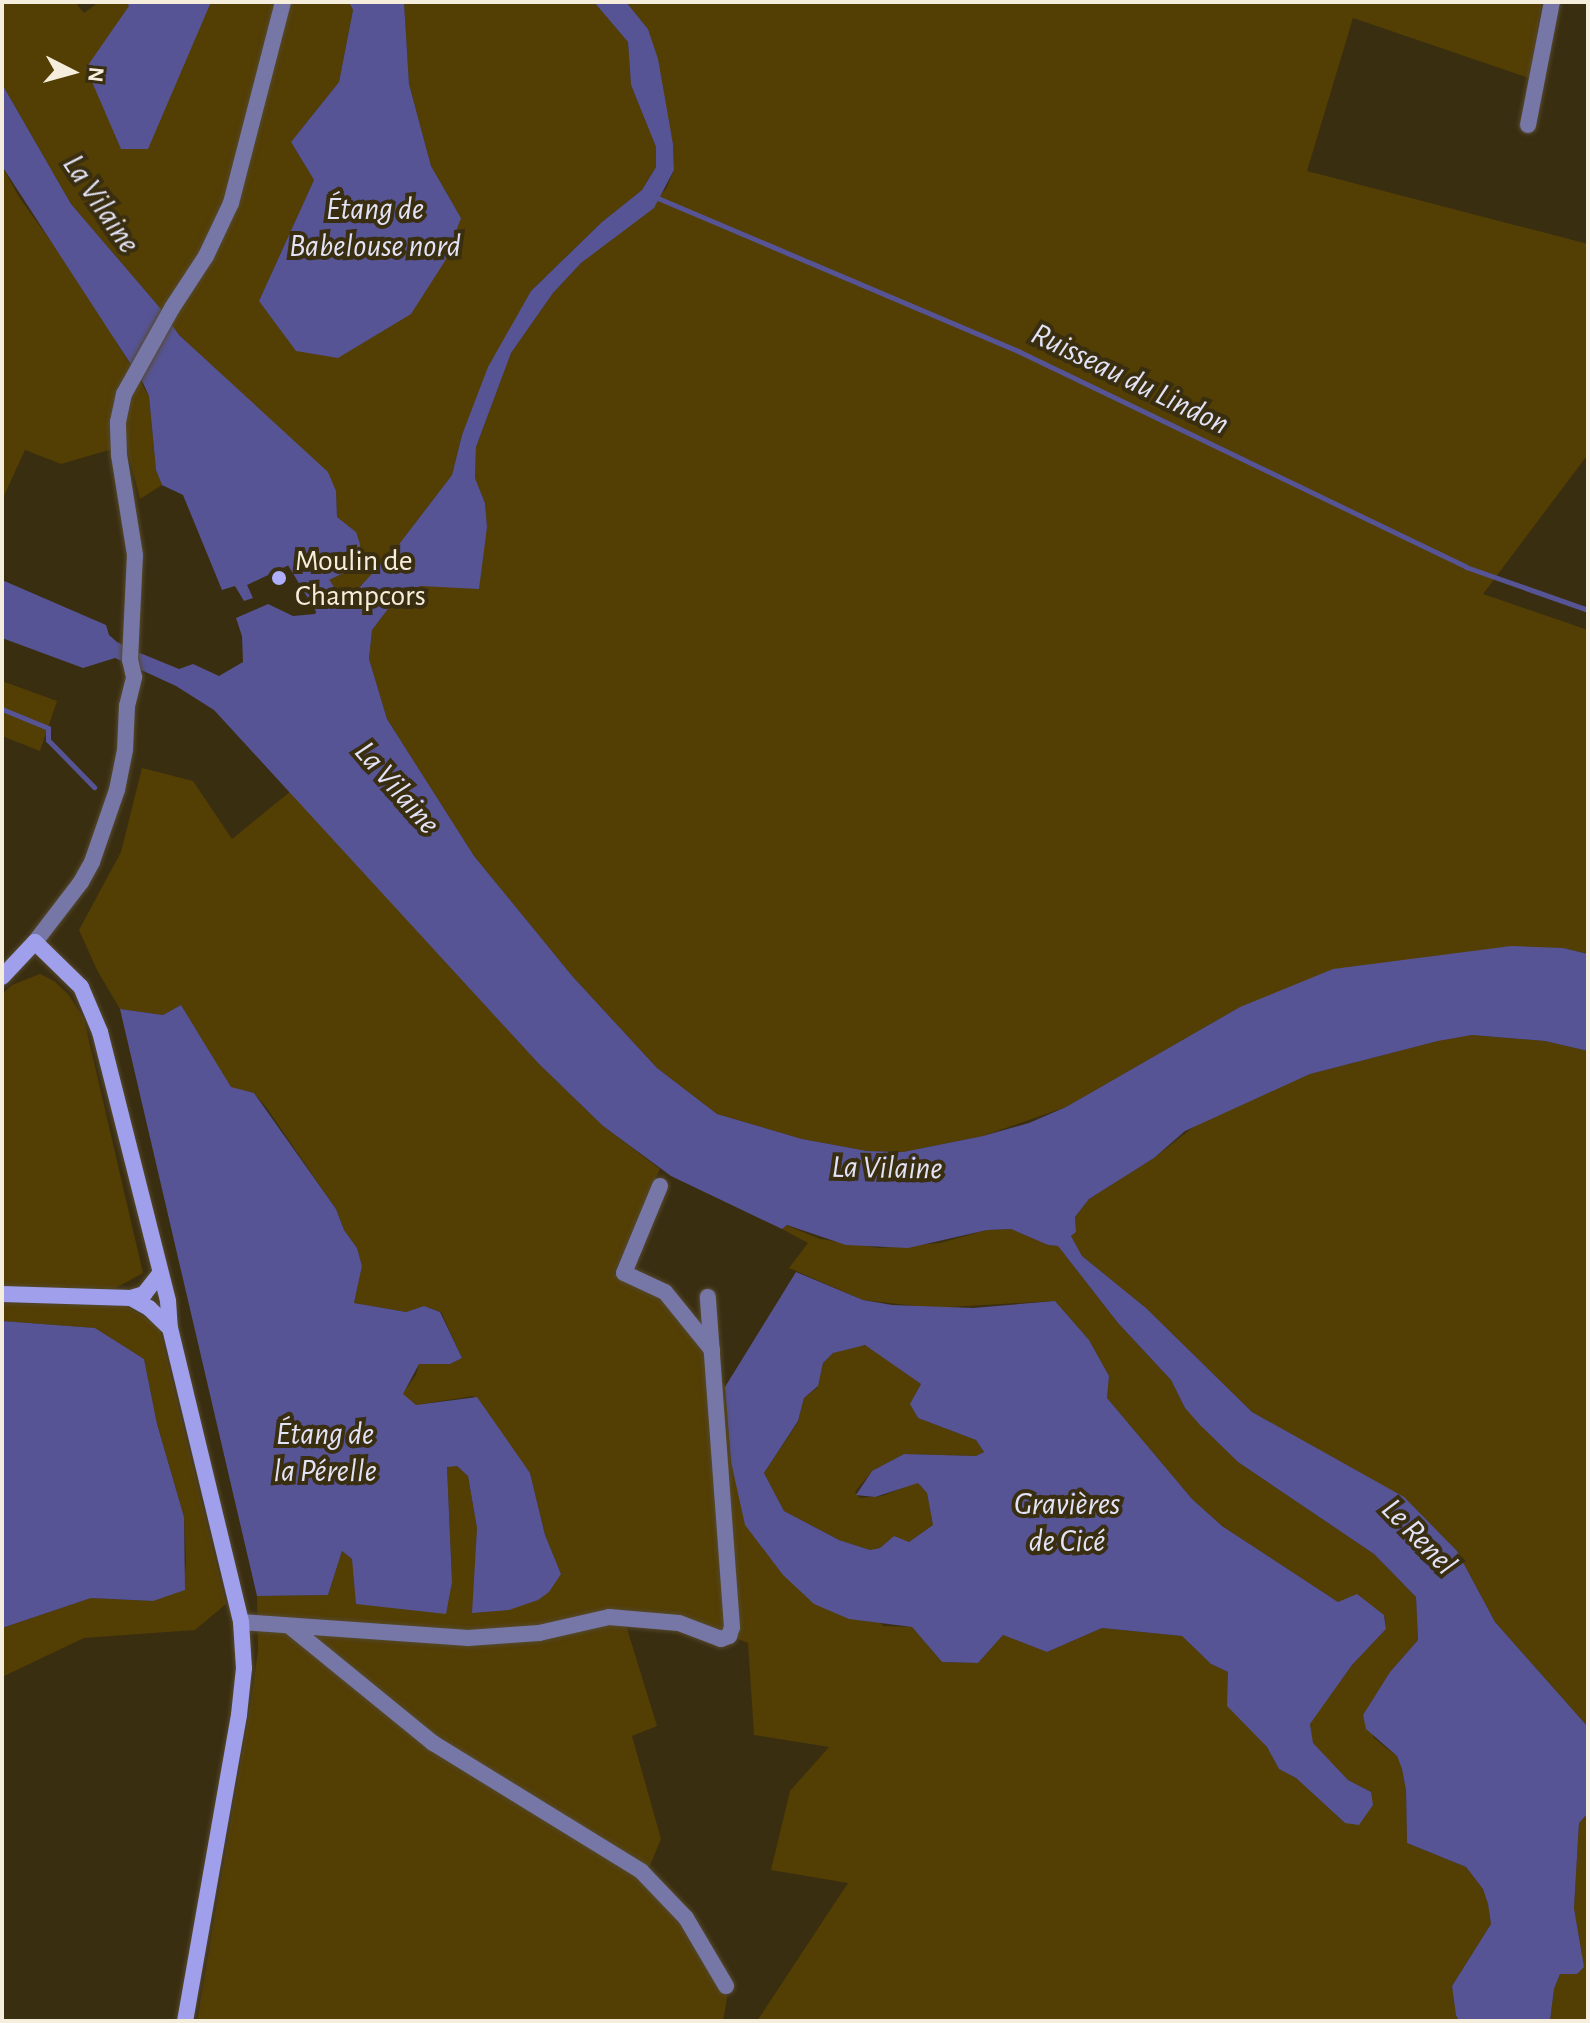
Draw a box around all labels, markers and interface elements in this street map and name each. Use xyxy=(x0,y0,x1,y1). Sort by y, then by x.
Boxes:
north arrow xyxy=(32,32,112,112)
text: N xyxy=(84,66,108,83)
water label: La Vilaine xyxy=(54,147,148,261)
water label: Étang de Babelouse nord xyxy=(289,191,461,266)
water label: Ruisseau du Lindon xyxy=(1025,315,1235,443)
place label: Moulin de Champcors xyxy=(295,543,426,614)
marker: Moulin de Champcors xyxy=(270,569,288,587)
water label: La Vilaine xyxy=(346,733,448,843)
water label: La Vilaine xyxy=(831,1148,943,1188)
water label: Étang de la Pérelle xyxy=(273,1416,377,1491)
water label: Gravières de Cicé xyxy=(1014,1486,1120,1561)
water label: Le Renel xyxy=(1373,1491,1465,1583)

